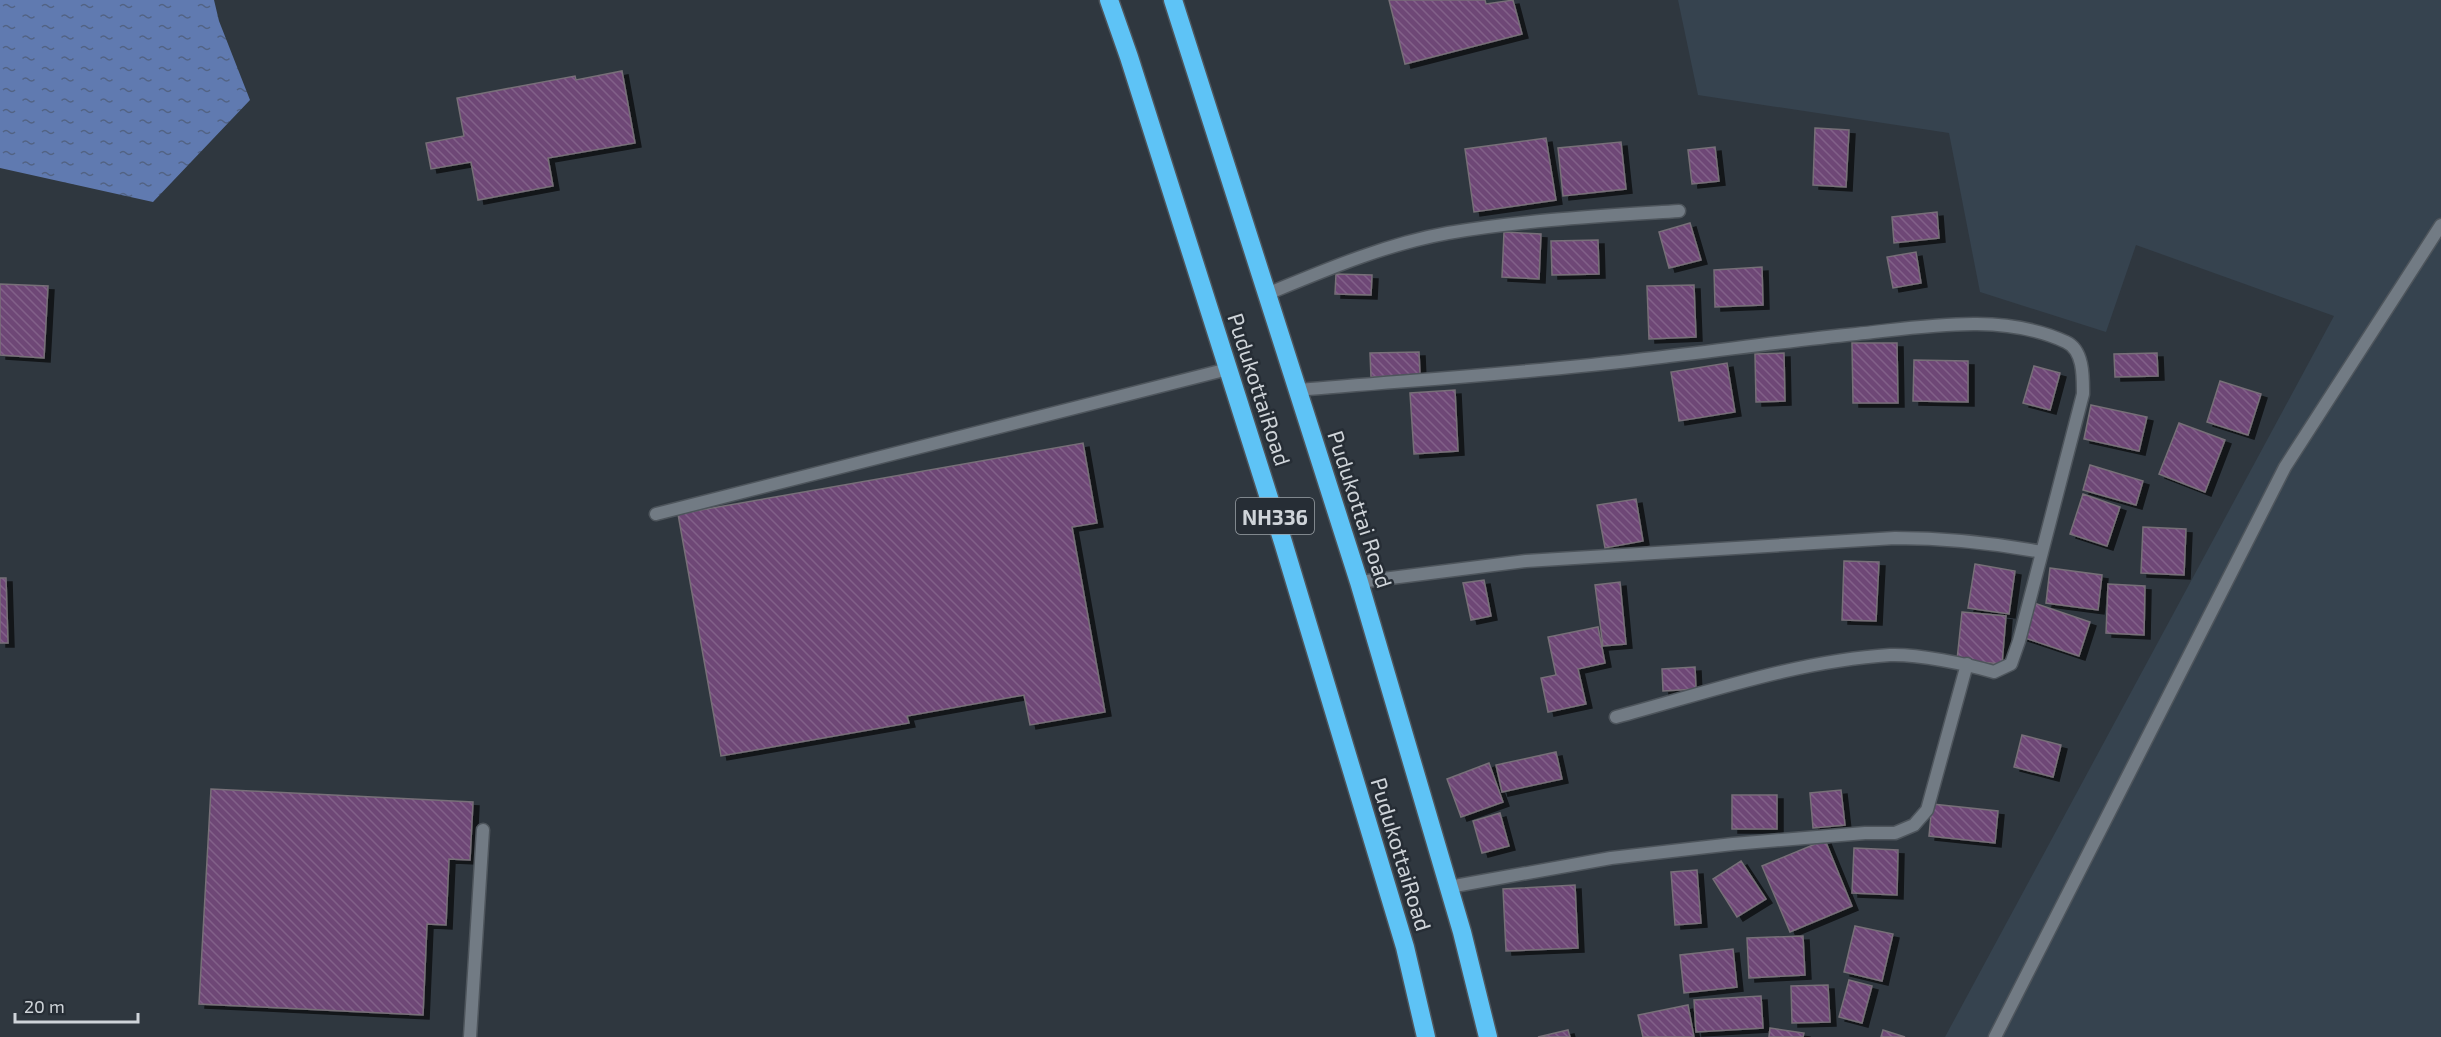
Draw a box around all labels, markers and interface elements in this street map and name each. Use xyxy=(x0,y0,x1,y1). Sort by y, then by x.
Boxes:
street label: PudukottaiRoad xyxy=(1223,309,1297,469)
street label: Pudukottai Road xyxy=(1323,427,1399,591)
road number: NH336 xyxy=(1236,498,1314,534)
street label: PudukottaiRoad xyxy=(1366,774,1438,934)
scale bar xyxy=(15,986,138,1024)
text: 20 m xyxy=(24,995,65,1017)

